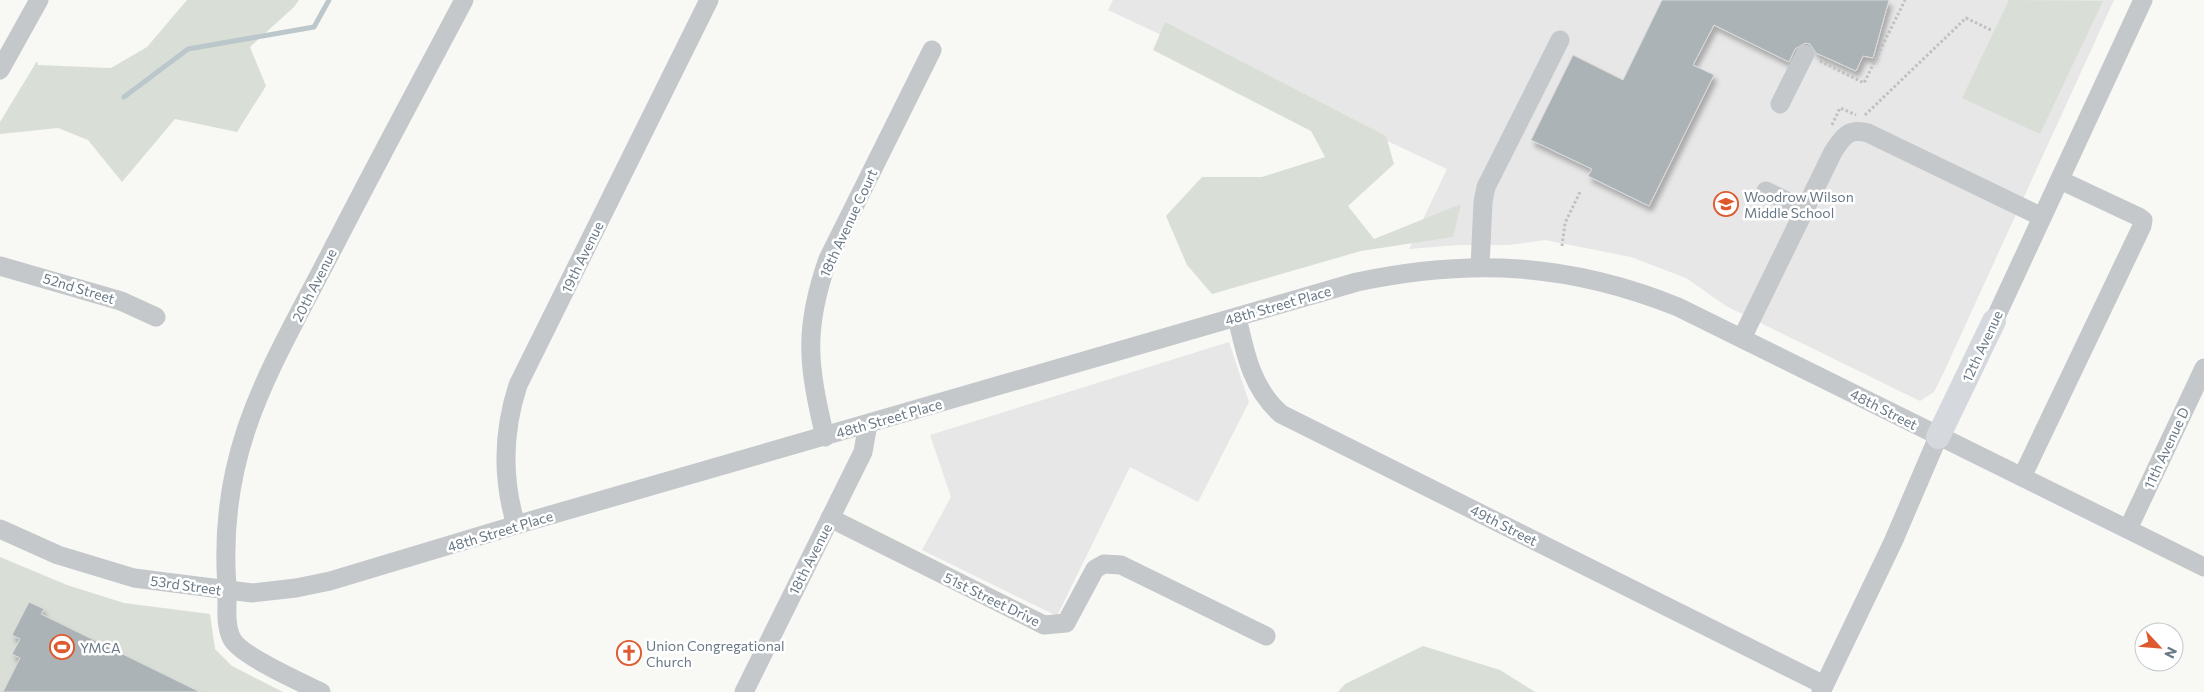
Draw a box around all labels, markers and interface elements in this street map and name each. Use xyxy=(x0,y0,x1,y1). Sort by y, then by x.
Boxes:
street label: 18th Avenue Court xyxy=(815,166,881,280)
place label: Woodrow Wilson Middle School xyxy=(1744,188,1854,221)
school or university icon: Woodrow Wilson Middle School xyxy=(1713,191,1739,217)
street label: 19th Avenue xyxy=(557,218,607,296)
street label: 20th Avenue xyxy=(288,246,340,324)
street label: 52nd Street xyxy=(41,269,117,307)
street label: 48th Street Place xyxy=(1223,282,1333,328)
street label: 12th Avenue xyxy=(1958,308,2006,384)
street label: 48th Street xyxy=(1848,385,1921,433)
street label: 48th Street Place xyxy=(834,395,944,441)
street label: 11th Avenue D xyxy=(2140,404,2192,492)
street label: 49th Street xyxy=(1468,501,1541,549)
street label: 48th Street Place xyxy=(445,507,555,555)
street label: 18th Avenue xyxy=(785,521,835,597)
street label: 51st Street Drive xyxy=(941,568,1043,630)
street label: 53rd Street xyxy=(149,572,223,598)
north arrow xyxy=(2134,622,2184,672)
sports icon: YMCA xyxy=(49,634,75,660)
place label: Union Congregational Church xyxy=(646,637,785,670)
place label: YMCA xyxy=(80,639,121,656)
church icon: Union Congregational Church xyxy=(616,640,642,666)
text: N xyxy=(2161,644,2181,661)

